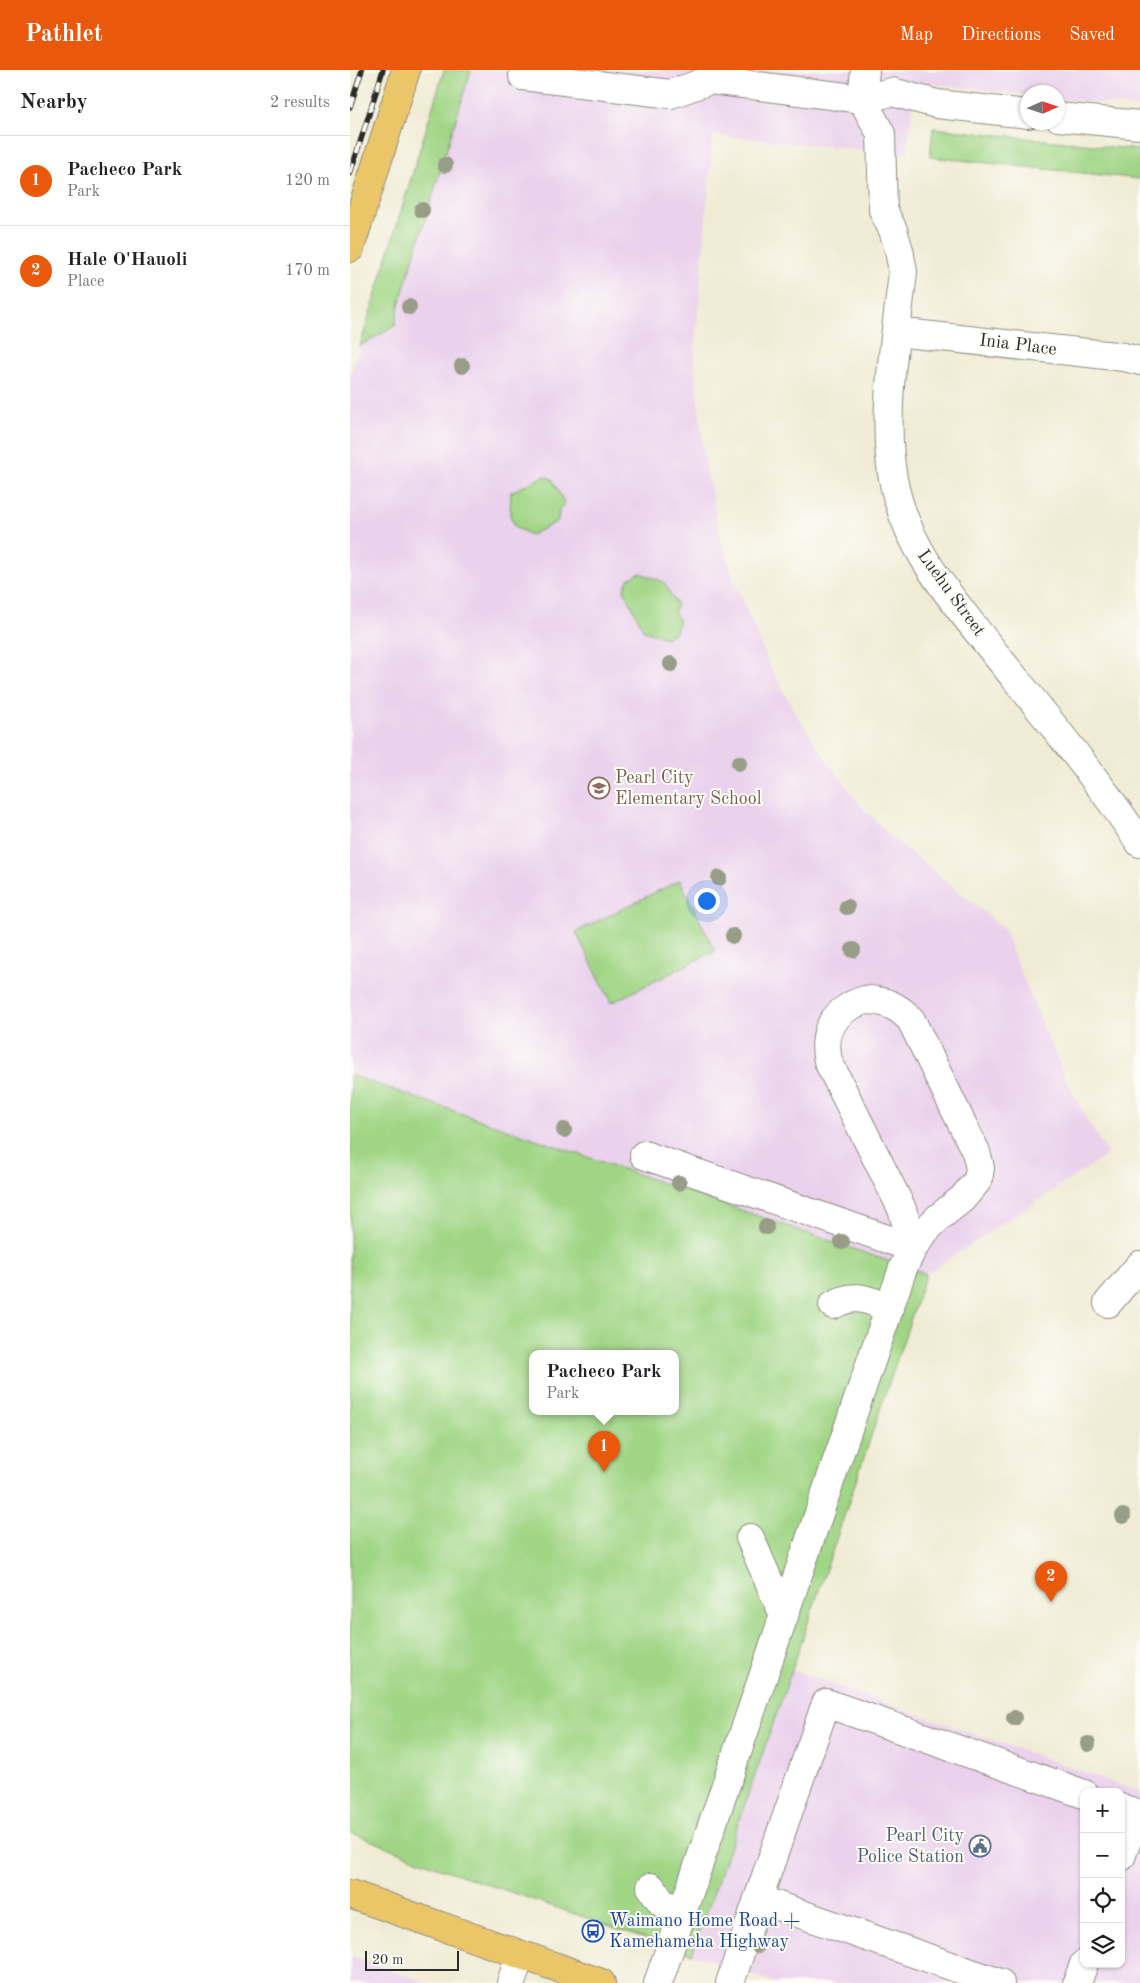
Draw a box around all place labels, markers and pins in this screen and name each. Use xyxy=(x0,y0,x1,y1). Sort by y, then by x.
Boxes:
place label: Pearl City Elementary School xyxy=(615,769,762,808)
school or university icon: Pearl City Elementary School xyxy=(587,776,611,800)
pin: 1 xyxy=(588,1431,620,1472)
pin: 2 xyxy=(1035,1561,1067,1602)
place label: Pearl City Police Station xyxy=(857,1827,964,1866)
public building icon: Pearl City Police Station xyxy=(968,1834,992,1858)
place label: Waimano Home Road + Kamehameha Highway xyxy=(609,1912,800,1951)
bus stop icon: Waimano Home Road + Kamehameha Highway xyxy=(581,1919,605,1943)

